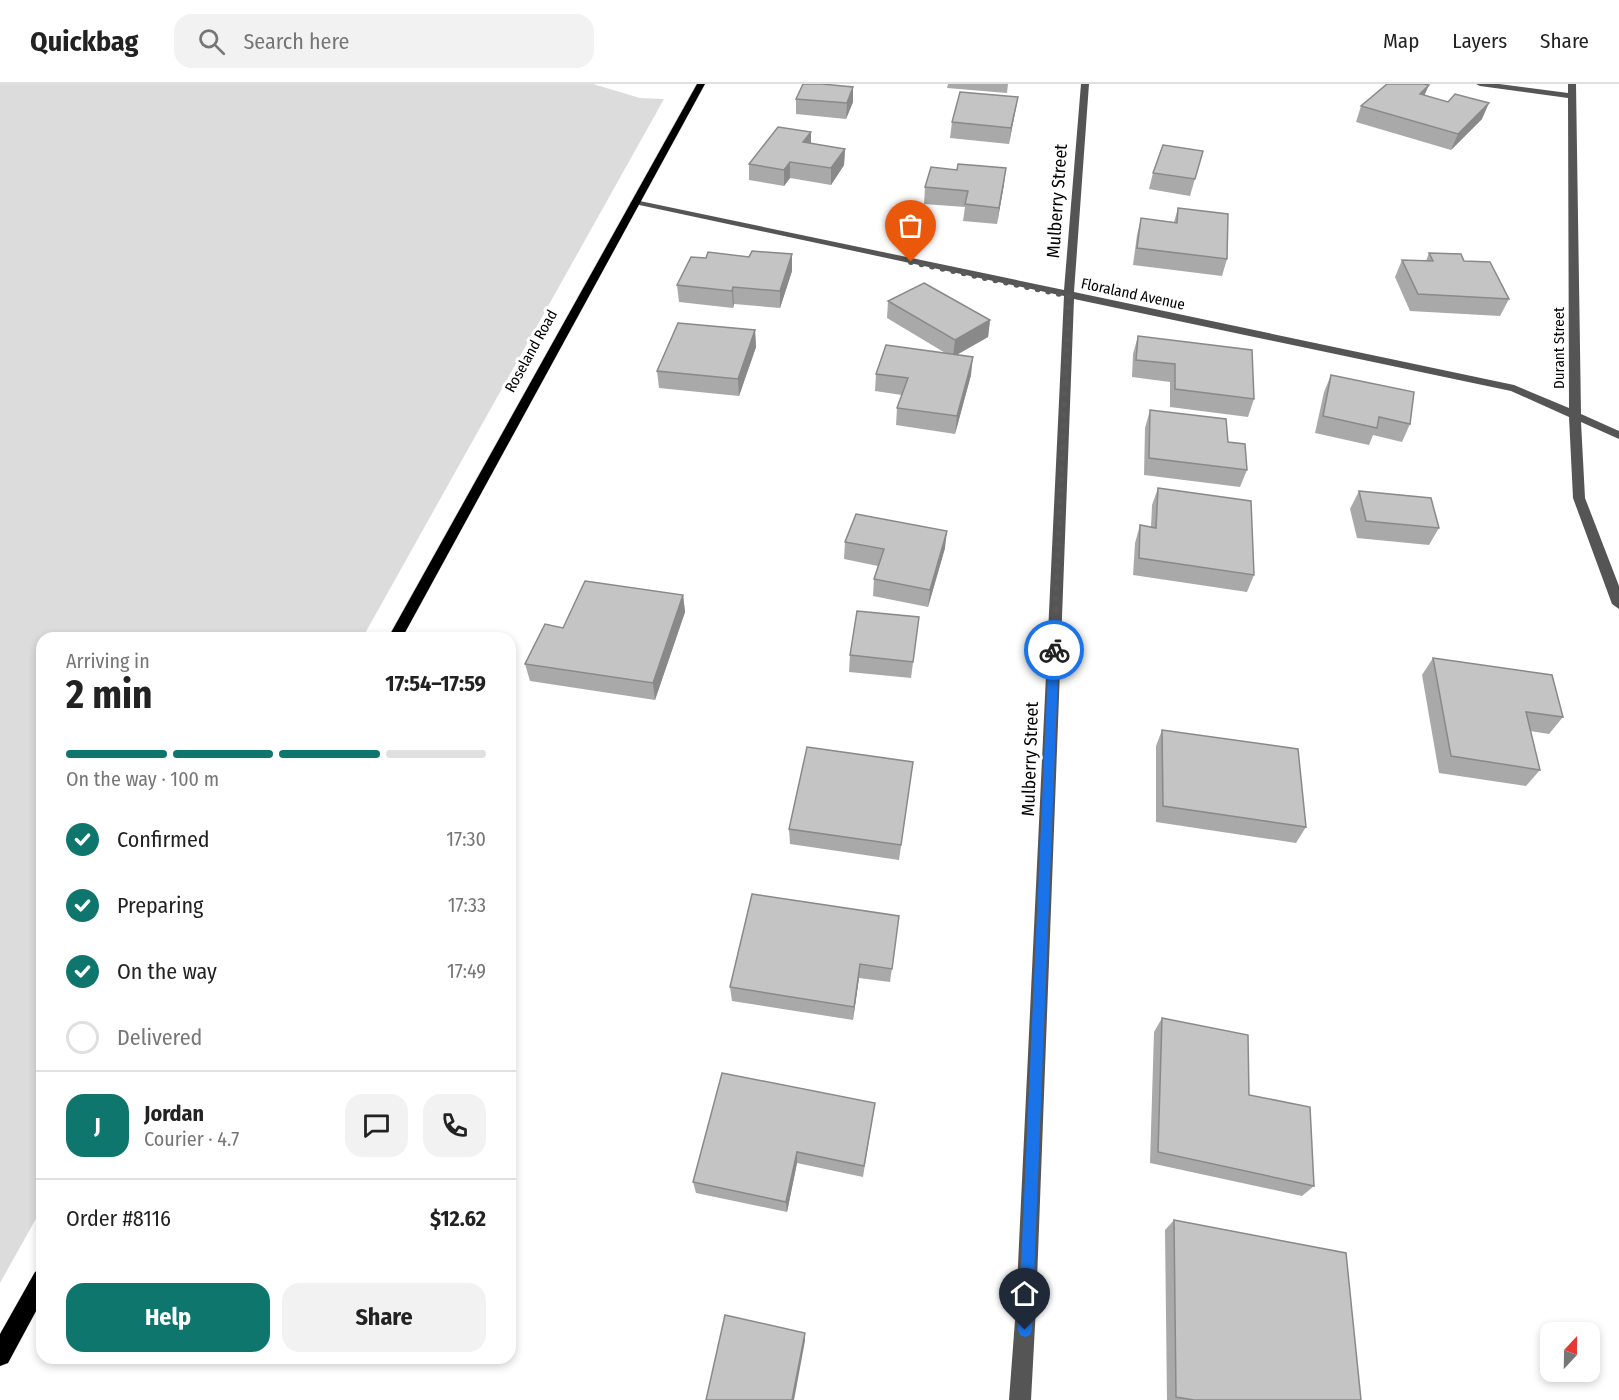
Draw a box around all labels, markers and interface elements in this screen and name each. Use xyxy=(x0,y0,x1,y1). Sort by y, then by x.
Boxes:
search box xyxy=(174,14,594,68)
text: Quickbag xyxy=(30,25,138,58)
icon: search xyxy=(195,25,228,58)
text: Search here xyxy=(243,28,349,55)
text: Map xyxy=(1383,28,1419,54)
text: Layers xyxy=(1452,28,1507,54)
text: Share xyxy=(1540,28,1589,54)
street label: Mulberry Street xyxy=(1042,143,1072,259)
pin xyxy=(885,200,936,262)
icon: bag xyxy=(894,209,927,242)
street label: Floraland Avenue xyxy=(1079,274,1187,314)
street label: Roseland Road xyxy=(501,307,561,395)
street label: Durant Street xyxy=(1550,307,1568,389)
courier xyxy=(1024,620,1084,680)
icon: bike xyxy=(1038,634,1071,667)
text: Arriving in xyxy=(66,649,150,673)
text: 17:54–17:59 xyxy=(385,670,486,697)
text: 2 min xyxy=(66,672,152,718)
street label: Mulberry Street xyxy=(1017,701,1043,817)
text: On the way · 100 m xyxy=(66,767,219,791)
icon: check xyxy=(66,823,99,856)
text: Confirmed xyxy=(117,826,210,853)
text: 17:30 xyxy=(446,827,486,851)
icon: check xyxy=(66,889,99,922)
text: Preparing xyxy=(117,892,203,919)
text: 17:33 xyxy=(448,893,486,917)
icon: check xyxy=(66,955,99,988)
text: On the way xyxy=(117,958,217,985)
text: 17:49 xyxy=(447,959,486,983)
text: Delivered xyxy=(117,1024,202,1051)
button: chat xyxy=(345,1094,408,1157)
button: phone xyxy=(423,1094,486,1157)
text: Jordan xyxy=(144,1100,204,1127)
text: J xyxy=(94,1112,101,1139)
text: Courier · 4.7 xyxy=(144,1127,239,1151)
text: Order #8116 xyxy=(66,1205,171,1232)
text: $12.62 xyxy=(430,1205,486,1232)
pin xyxy=(999,1268,1050,1330)
icon: home xyxy=(1008,1277,1041,1310)
button: Help xyxy=(66,1283,270,1352)
button: Share xyxy=(282,1283,486,1352)
north arrow xyxy=(1540,1322,1600,1382)
map controls xyxy=(1540,1322,1600,1382)

